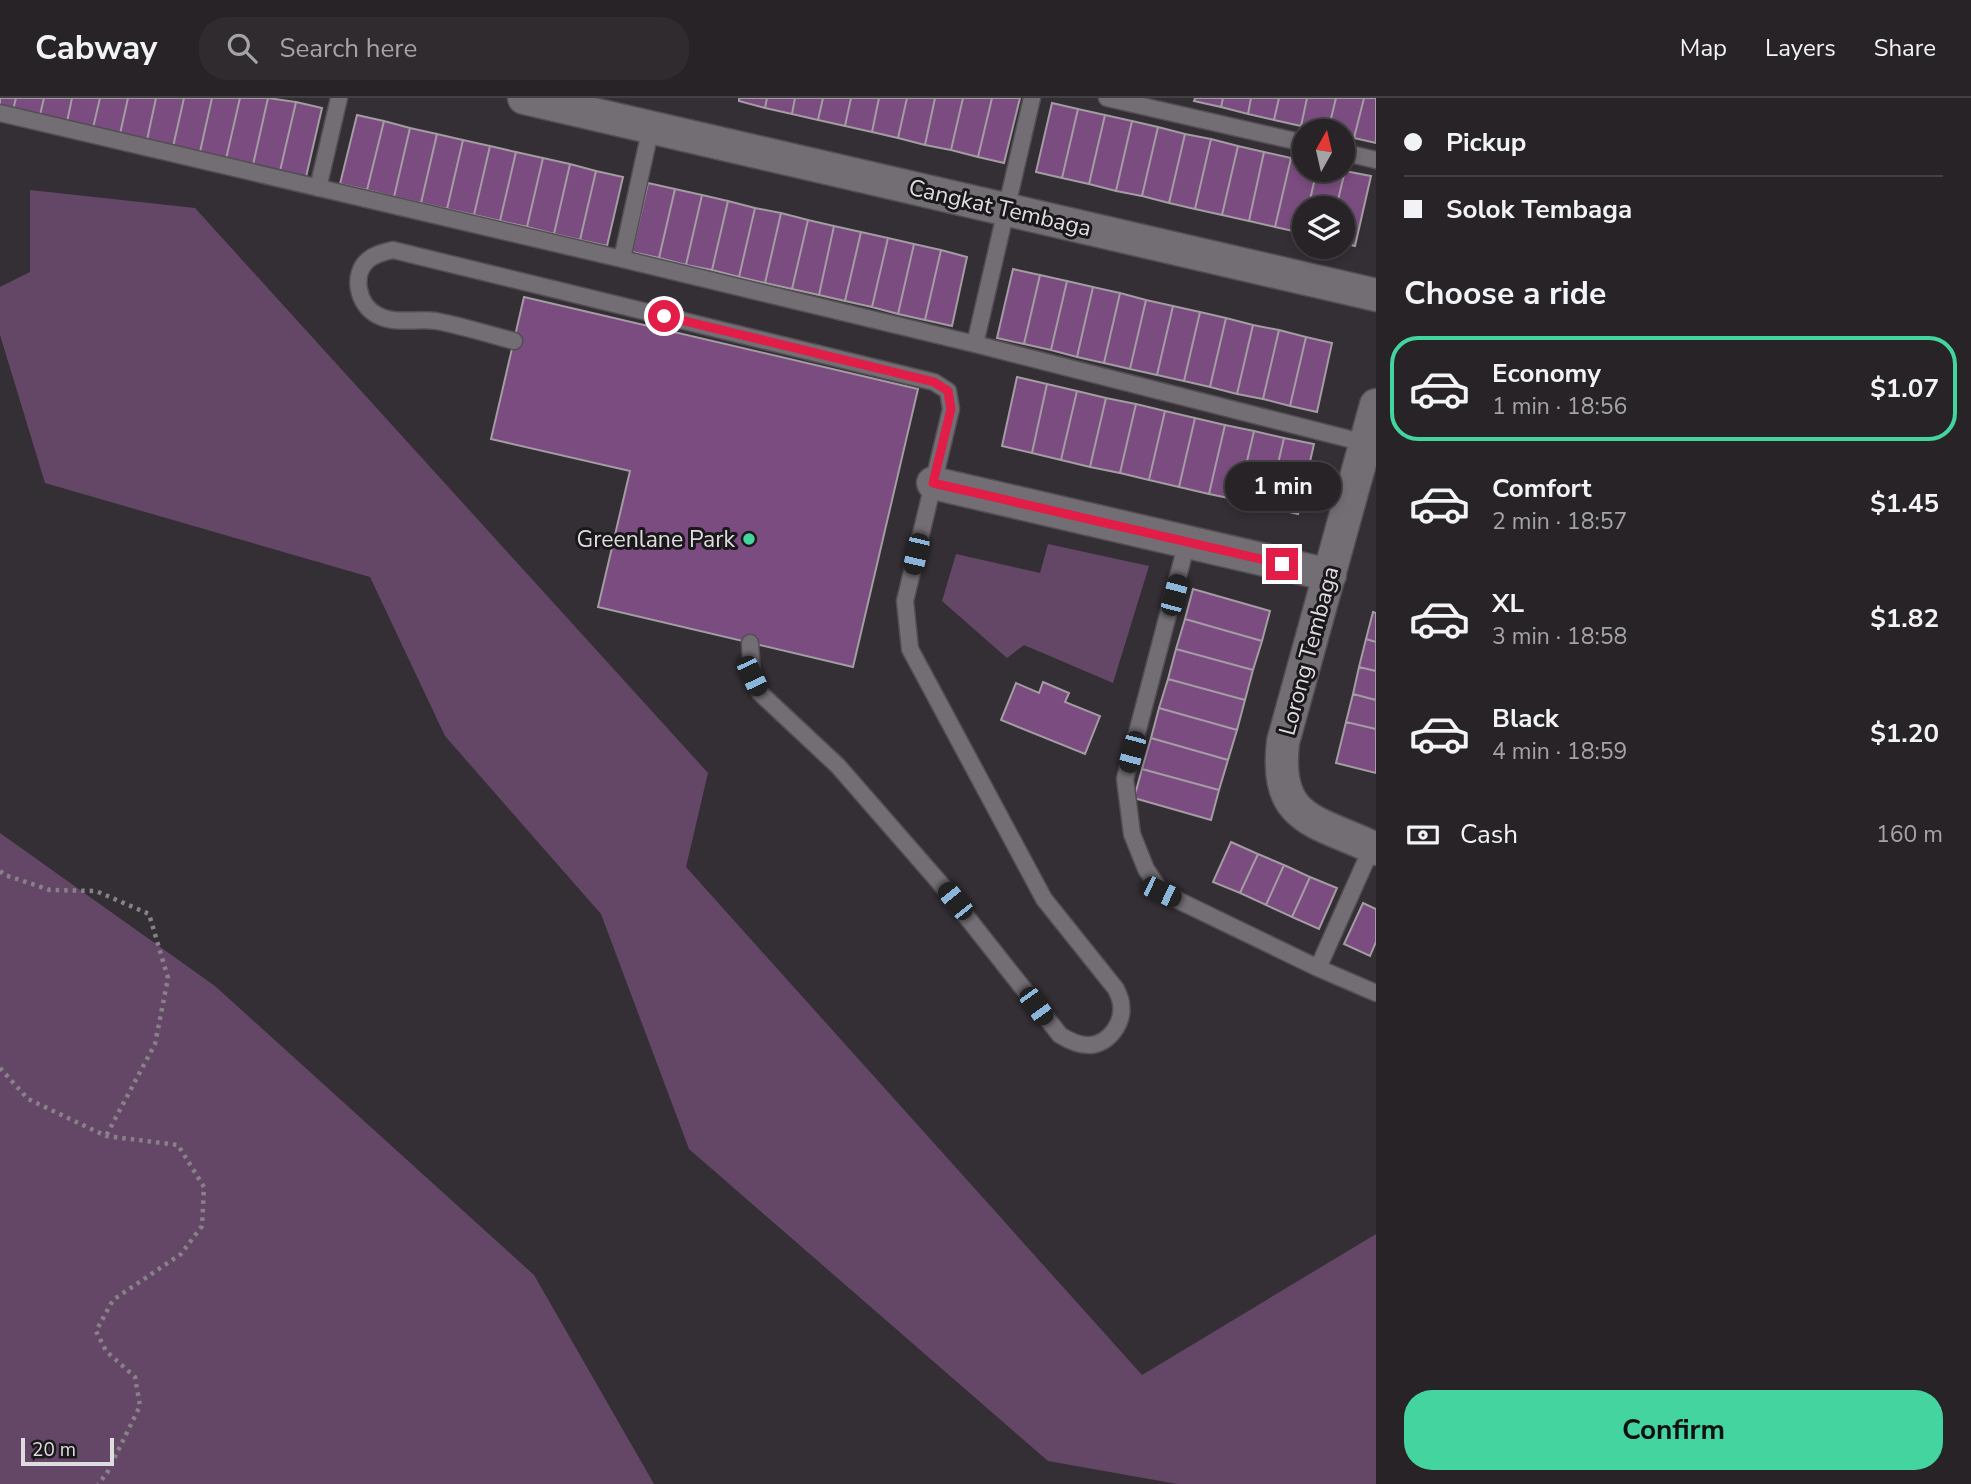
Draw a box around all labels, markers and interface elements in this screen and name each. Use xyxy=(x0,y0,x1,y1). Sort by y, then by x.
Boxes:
search box xyxy=(199,17,689,80)
text: Cabway xyxy=(35,26,157,71)
icon: search xyxy=(223,29,261,67)
text: Search here xyxy=(279,31,417,66)
text: Map xyxy=(1680,32,1727,64)
text: Layers xyxy=(1765,32,1836,64)
text: Share xyxy=(1874,32,1936,64)
north arrow xyxy=(1292,119,1354,182)
map controls xyxy=(1292,119,1355,259)
text: Pickup xyxy=(1446,125,1526,160)
street label: Cangkat Tembaga xyxy=(906,172,1094,244)
text: Solok Tembaga xyxy=(1446,192,1632,227)
button: layers xyxy=(1292,196,1355,259)
text: Choose a ride xyxy=(1404,272,1606,315)
route start xyxy=(648,300,680,332)
text: Economy xyxy=(1492,356,1601,391)
icon: car xyxy=(1408,357,1471,420)
text: $1.07 xyxy=(1870,371,1939,406)
text: 1 min · 18:56 xyxy=(1492,391,1627,422)
callout: 1 min xyxy=(1224,462,1340,512)
text: 1 min xyxy=(1253,471,1313,502)
text: Comfort xyxy=(1492,471,1592,506)
icon: car xyxy=(1408,472,1471,535)
text: $1.45 xyxy=(1870,486,1939,521)
text: 2 min · 18:57 xyxy=(1492,506,1627,537)
place label: Greenlane Park xyxy=(577,524,735,555)
marker: Greenlane Park xyxy=(741,531,757,547)
car xyxy=(902,531,931,577)
route end xyxy=(1266,548,1298,580)
street label: Lorong Tembaga xyxy=(1272,563,1346,739)
car xyxy=(1159,572,1190,618)
text: XL xyxy=(1492,586,1524,621)
icon: car xyxy=(1408,587,1471,650)
text: $1.82 xyxy=(1870,601,1939,636)
text: 3 min · 18:58 xyxy=(1492,621,1627,652)
car xyxy=(734,653,771,699)
text: Black xyxy=(1492,701,1559,736)
icon: car xyxy=(1408,702,1471,765)
text: $1.20 xyxy=(1870,716,1939,751)
car xyxy=(1117,729,1148,775)
text: 4 min · 18:59 xyxy=(1492,736,1627,767)
icon: cash xyxy=(1404,816,1442,854)
text: Cash xyxy=(1460,817,1518,852)
text: 160 m xyxy=(1876,819,1943,850)
car xyxy=(1138,873,1185,911)
car xyxy=(934,878,977,924)
car xyxy=(1016,983,1057,1029)
button: Confirm xyxy=(1404,1390,1943,1470)
scale bar xyxy=(21,1435,114,1467)
text: 20 m xyxy=(32,1437,76,1463)

